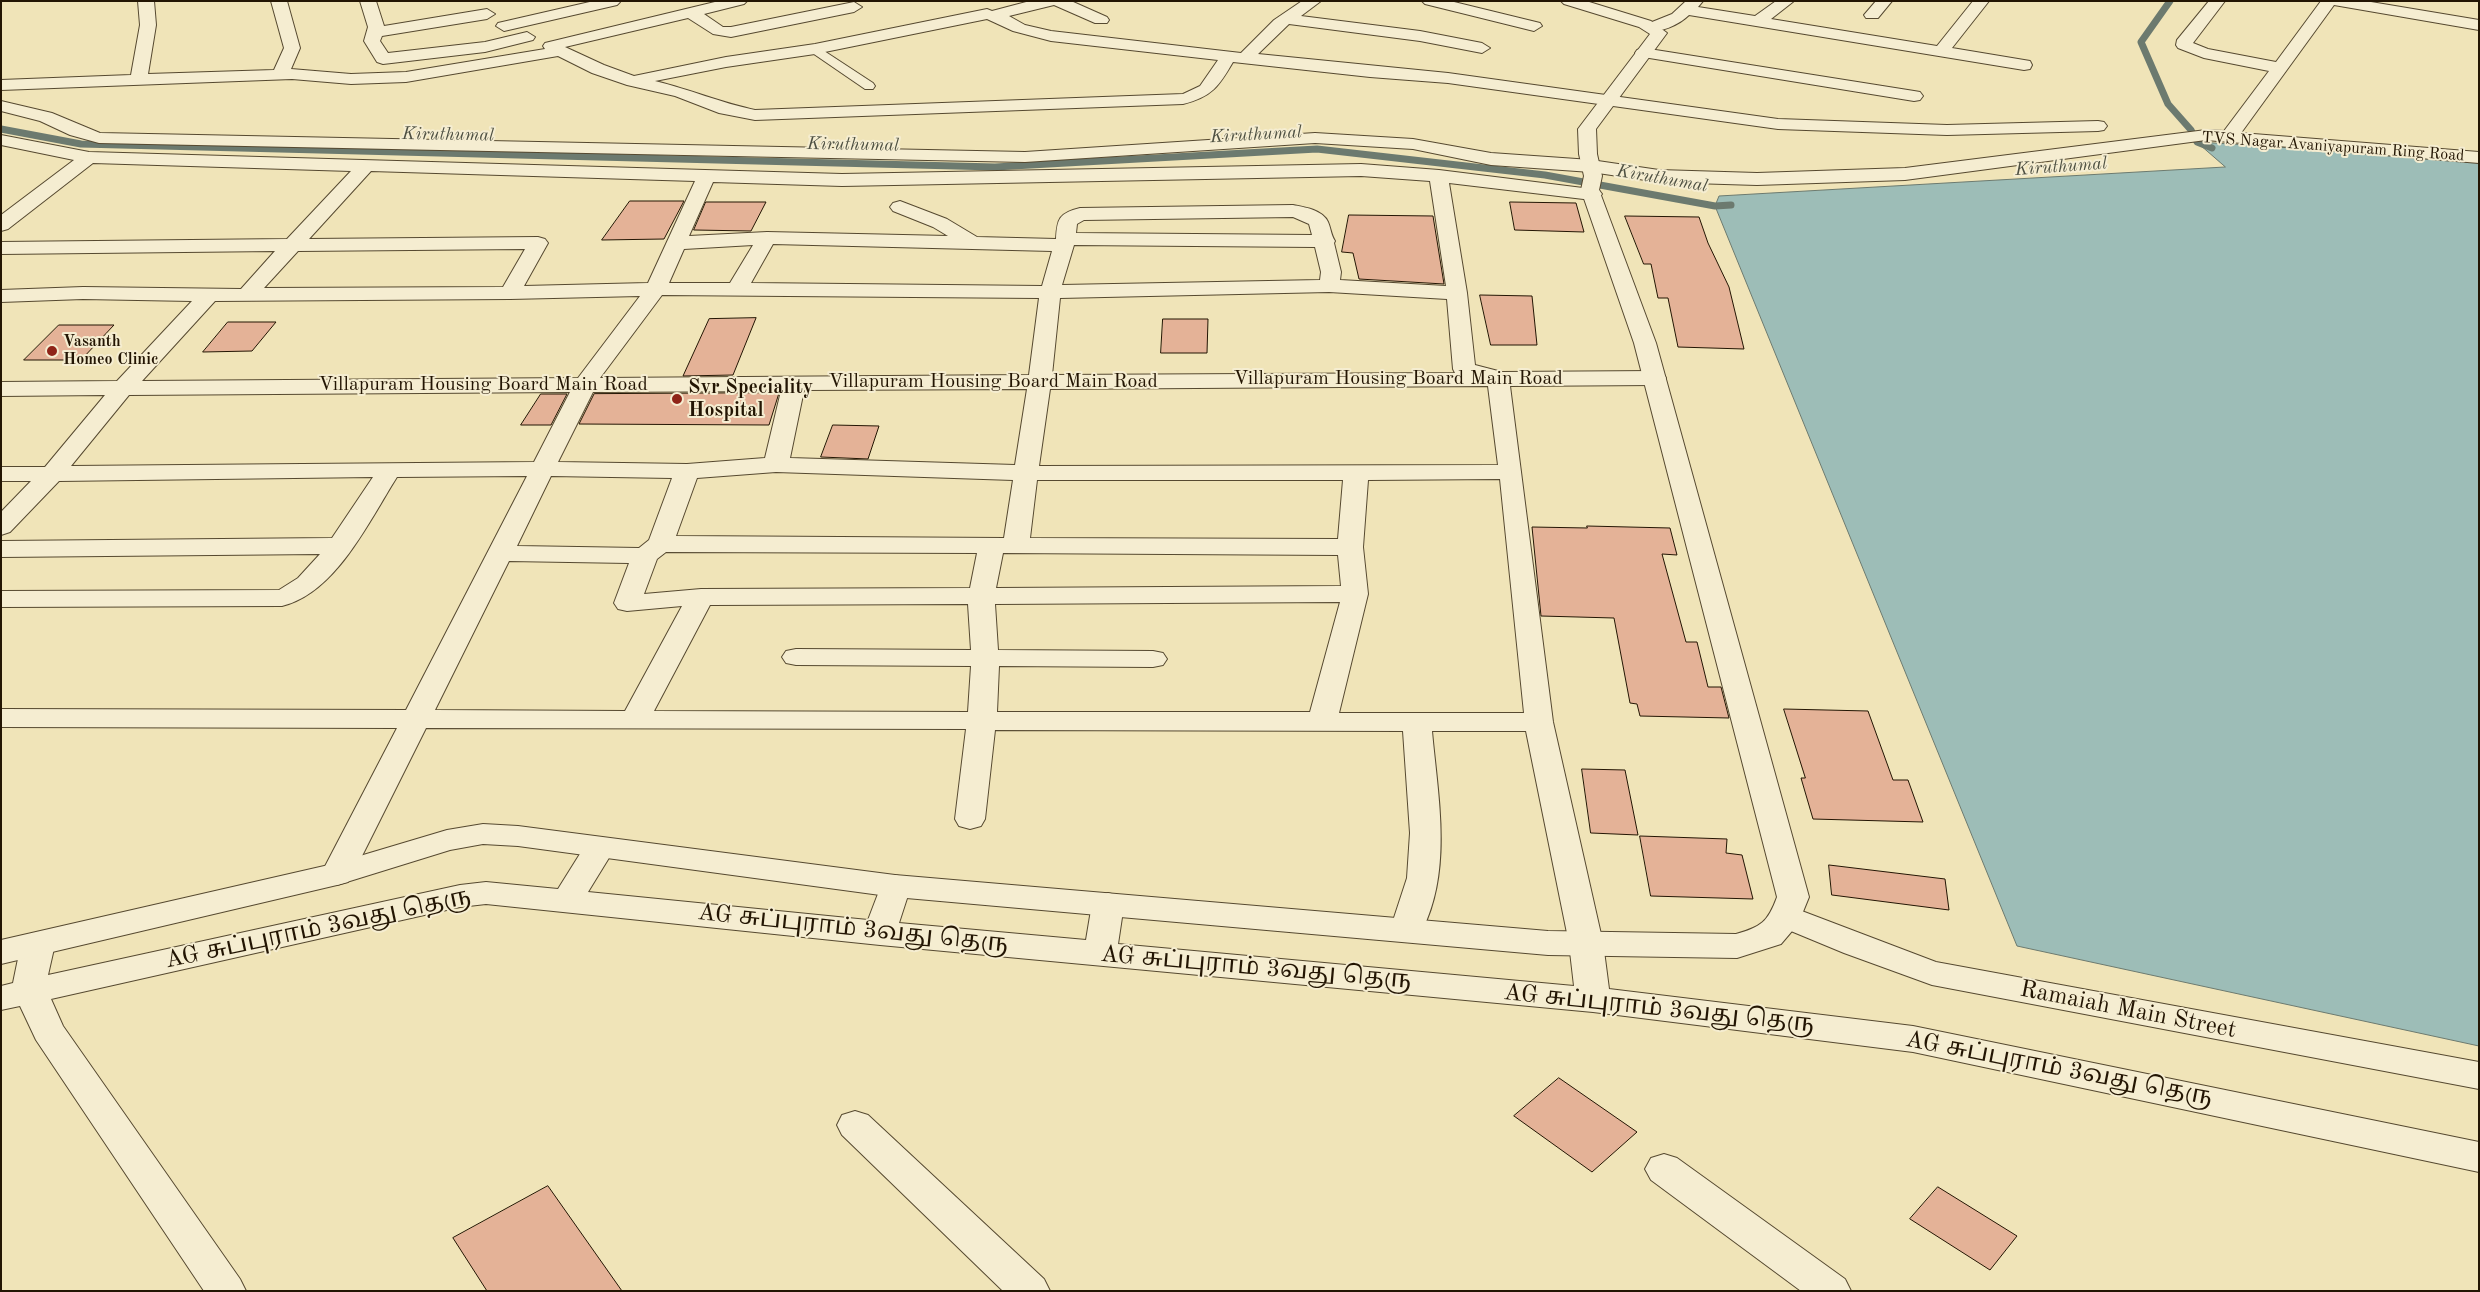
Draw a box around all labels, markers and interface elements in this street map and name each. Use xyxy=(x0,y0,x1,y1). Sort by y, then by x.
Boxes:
water label: Kiruthumal xyxy=(1209,122,1303,148)
water label: Kiruthumal xyxy=(402,123,494,147)
street label: TVS Nagar Avaniyapuram Ring Road xyxy=(2201,128,2465,166)
water label: Kiruthumal xyxy=(807,133,899,157)
water label: Kiruthumal xyxy=(2014,153,2108,181)
water label: Kiruthumal xyxy=(1615,160,1709,198)
place label: Vasanth Homeo Clinic xyxy=(63,332,158,370)
marker: Vasanth Homeo Clinic xyxy=(45,344,59,358)
street label: Villapuram Housing Board Main Road xyxy=(1233,367,1563,391)
street label: Villapuram Housing Board Main Road xyxy=(828,370,1158,394)
street label: Villapuram Housing Board Main Road xyxy=(318,373,648,397)
place label: Svr Speciality Hospital xyxy=(688,376,813,423)
marker: Svr Speciality Hospital xyxy=(670,392,684,406)
street label: AG சுப்புராம் 3வது தெரு xyxy=(162,882,474,976)
street label: AG சுப்புராம் 3வது தெரு xyxy=(696,898,1010,960)
street label: AG சுப்புராம் 3வது தெரு xyxy=(1099,940,1413,996)
street label: Ramaiah Main Street xyxy=(2017,975,2239,1045)
street label: AG சுப்புராம் 3வது தெரு xyxy=(1502,978,1816,1040)
street label: AG சுப்புராம் 3வது தெரு xyxy=(1903,1025,2215,1113)

